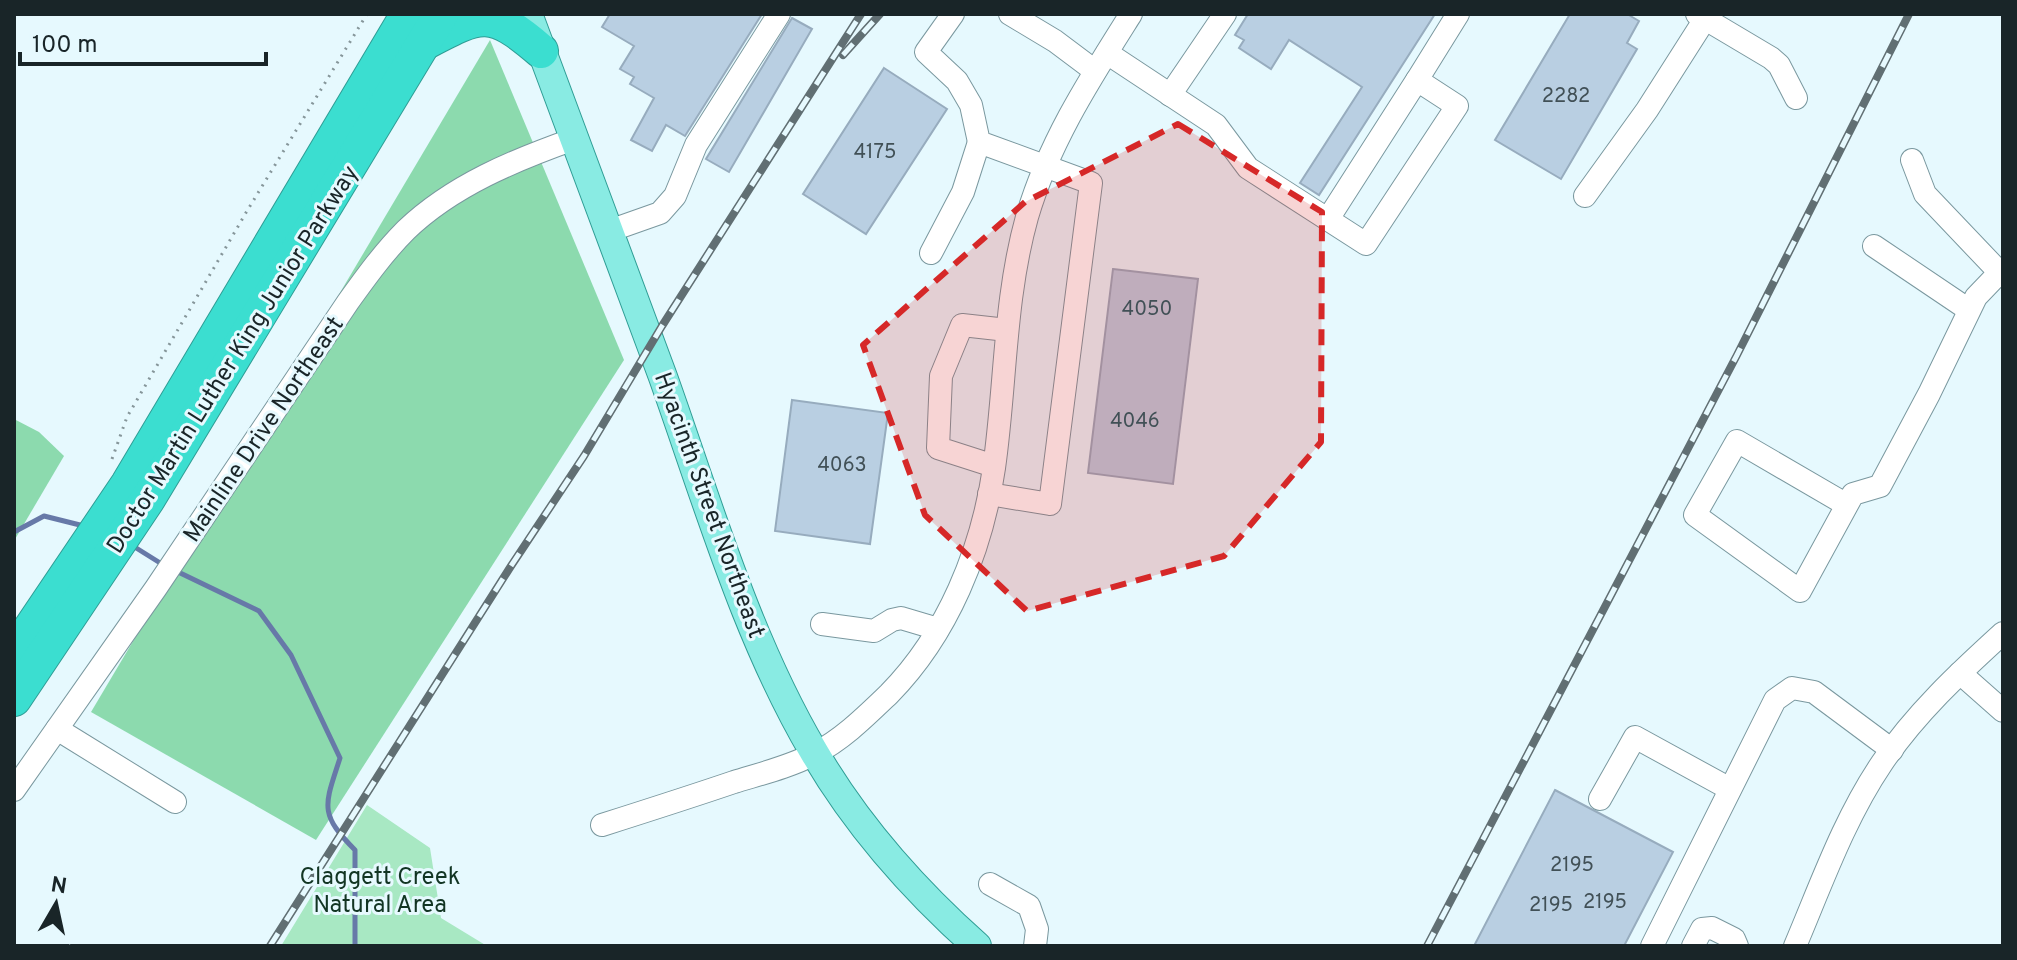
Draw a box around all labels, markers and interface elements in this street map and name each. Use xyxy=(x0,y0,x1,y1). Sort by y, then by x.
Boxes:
scale bar xyxy=(20,16,266,66)
text: 100 m xyxy=(32,31,98,61)
house number: 2282 xyxy=(1542,84,1590,110)
house number: 4175 xyxy=(854,140,896,166)
street label: Doctor Martin Luther King Junior Parkway xyxy=(101,160,366,560)
house number: 4050 xyxy=(1122,297,1172,323)
street label: Mainline Drive Northeast xyxy=(178,311,351,549)
street label: Hyacinth Street Northeast xyxy=(646,369,770,643)
house number: 4046 xyxy=(1110,409,1160,435)
house number: 4063 xyxy=(817,453,867,479)
house number: 2195 xyxy=(1550,853,1594,879)
park label: Claggett Creek Natural Area xyxy=(300,863,460,921)
north arrow xyxy=(16,864,96,944)
text: N xyxy=(49,872,69,901)
house number: 2195 xyxy=(1583,890,1627,916)
house number: 2195 xyxy=(1529,893,1573,919)

